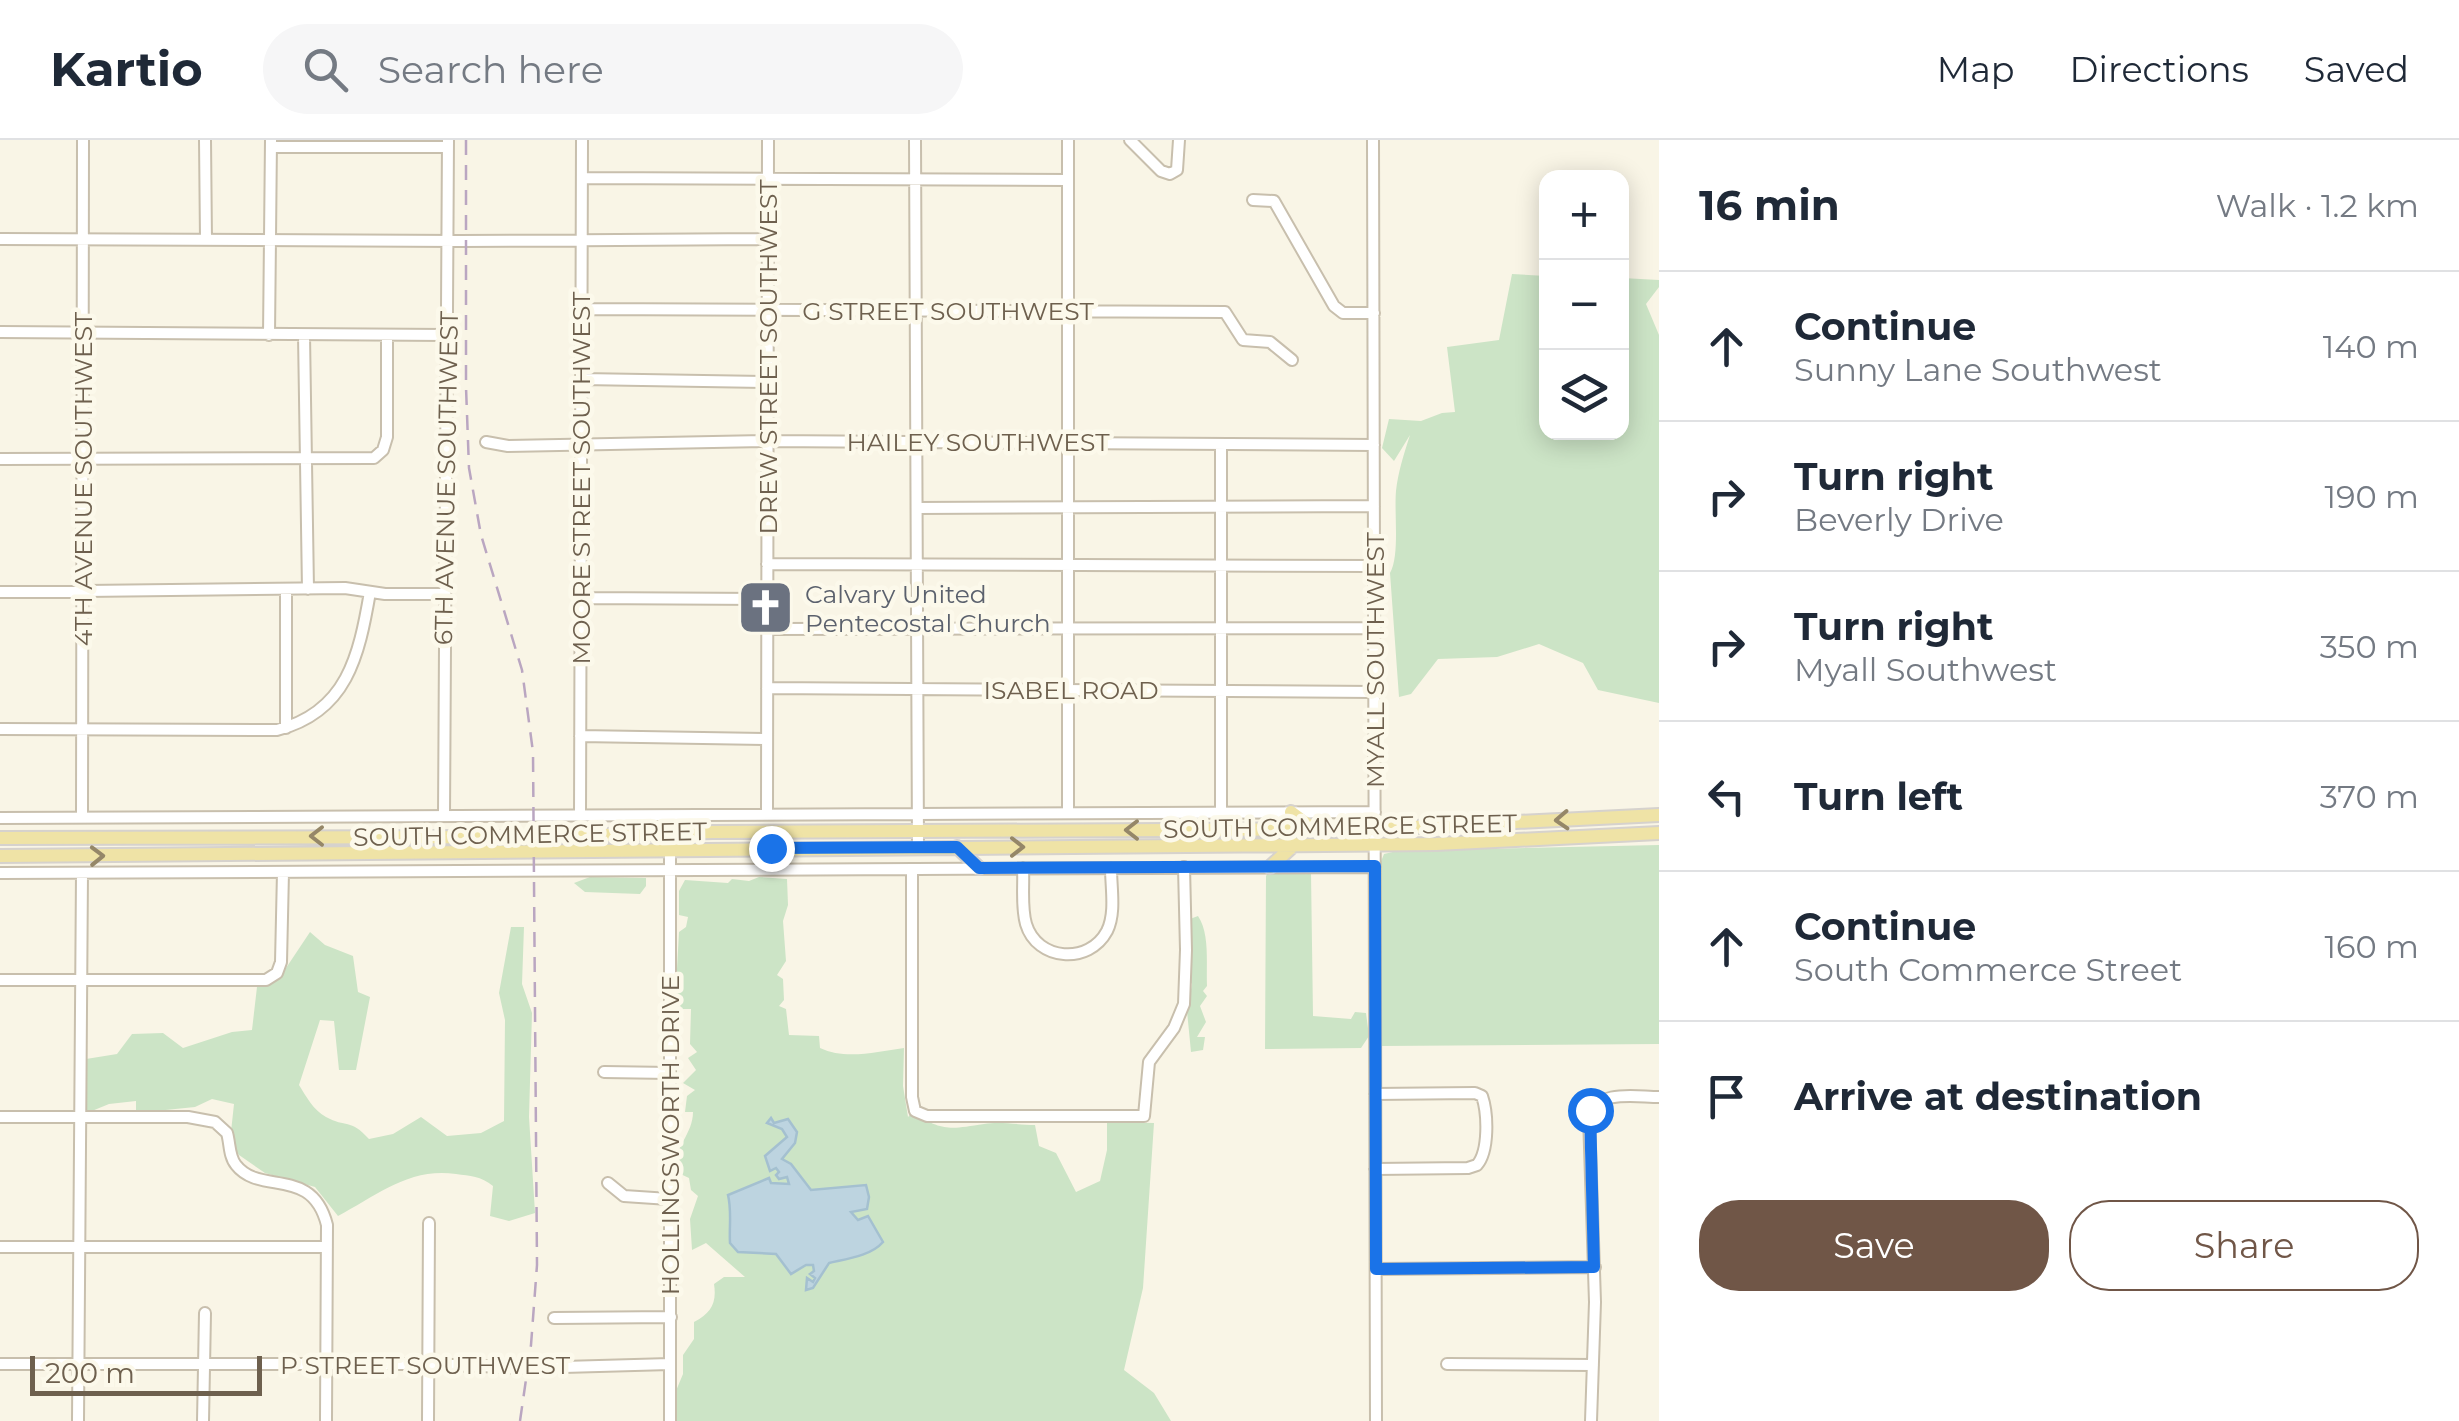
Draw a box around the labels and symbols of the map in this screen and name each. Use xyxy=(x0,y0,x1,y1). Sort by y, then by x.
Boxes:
street label: DREW STREET SOUTHWEST xyxy=(753,179,783,535)
street label: MOORE STREET SOUTHWEST xyxy=(566,291,596,664)
street label: G STREET SOUTHWEST xyxy=(802,296,1094,326)
street label: 6TH AVENUE SOUTHWEST xyxy=(428,310,464,645)
street label: 4TH AVENUE SOUTHWEST xyxy=(68,311,98,646)
street label: HAILEY SOUTHWEST xyxy=(846,427,1110,457)
street label: MYALL SOUTHWEST xyxy=(1360,531,1390,788)
church icon: Calvary United Pentecostal Church xyxy=(736,578,796,638)
place label: Calvary United Pentecostal Church xyxy=(805,579,1051,638)
street label: ISABEL ROAD xyxy=(983,675,1159,705)
street label: SOUTH COMMERCE STREET xyxy=(1163,808,1518,844)
one-way arrow xyxy=(1553,809,1569,830)
street label: SOUTH COMMERCE STREET xyxy=(353,816,708,852)
one-way arrow xyxy=(1123,819,1138,841)
one-way arrow xyxy=(308,825,324,847)
route end xyxy=(749,826,795,872)
one-way arrow xyxy=(1010,836,1026,857)
one-way arrow xyxy=(90,845,106,866)
street label: HOLLINGSWORTH DRIVE xyxy=(655,975,685,1295)
route start xyxy=(1568,1088,1614,1134)
street label: P STREET SOUTHWEST xyxy=(280,1350,571,1380)
scale bar xyxy=(30,1351,262,1396)

